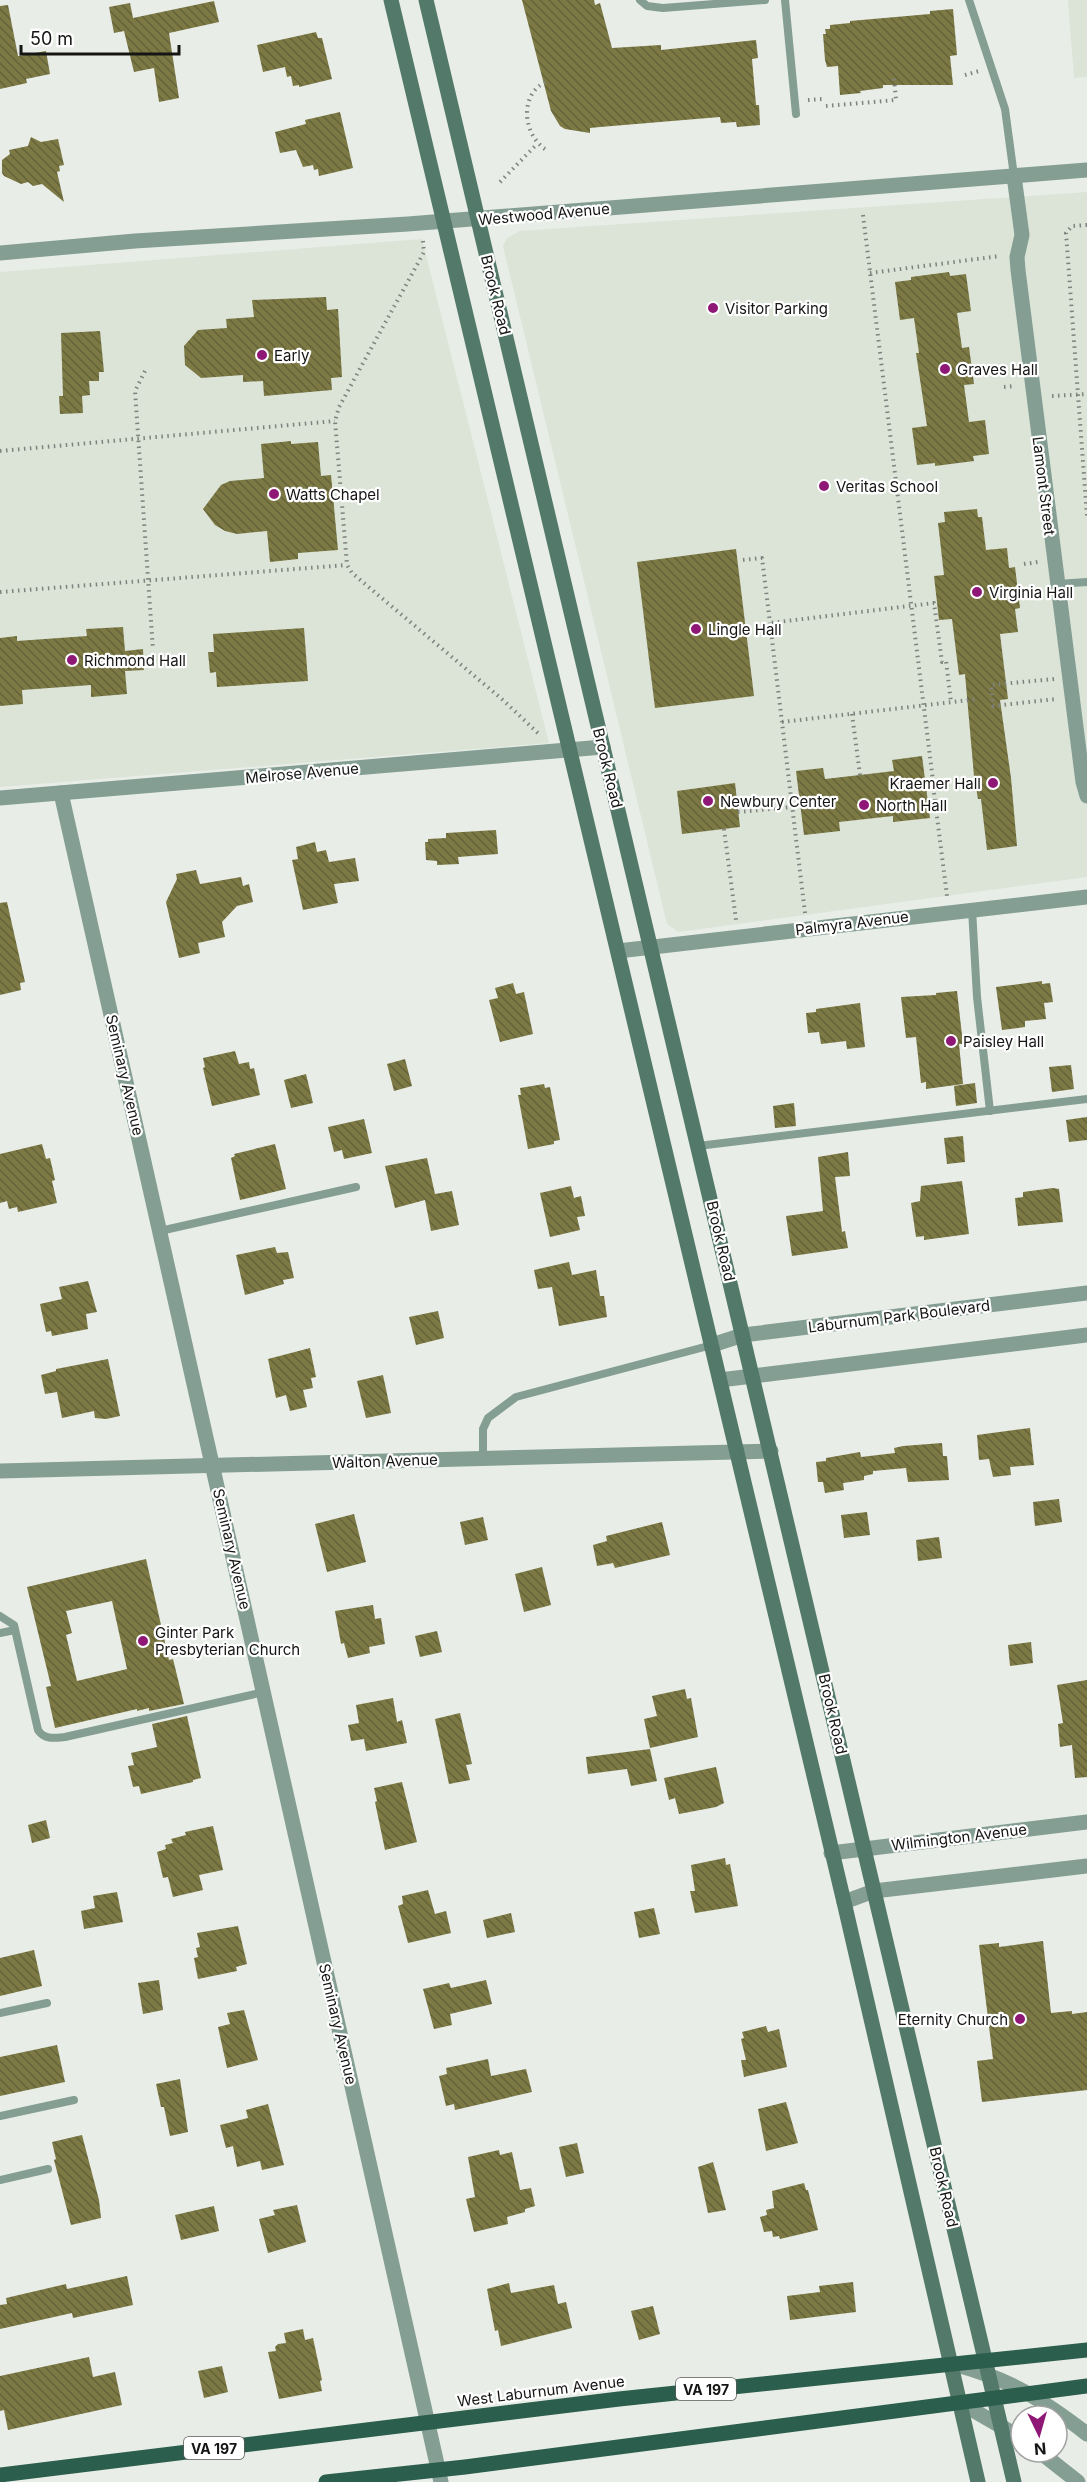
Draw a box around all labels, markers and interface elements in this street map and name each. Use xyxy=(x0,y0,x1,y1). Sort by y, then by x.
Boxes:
scale bar xyxy=(21,18,178,56)
text: 50 m xyxy=(30,28,73,49)
street label: Westwood Avenue xyxy=(477,199,611,229)
street label: Brook Road xyxy=(477,253,515,337)
place label: Visitor Parking xyxy=(725,299,828,318)
marker: Visitor Parking xyxy=(706,301,720,315)
place label: Early xyxy=(274,346,310,365)
marker: Early xyxy=(255,348,269,362)
place label: Graves Hall xyxy=(957,360,1038,379)
marker: Graves Hall xyxy=(938,362,952,376)
street label: Lamont Street xyxy=(1029,436,1059,537)
place label: Veritas School xyxy=(836,477,938,496)
marker: Veritas School xyxy=(817,479,831,493)
place label: Watts Chapel xyxy=(286,485,380,504)
marker: Watts Chapel xyxy=(267,487,281,501)
place label: Virginia Hall xyxy=(989,583,1073,602)
marker: Virginia Hall xyxy=(970,585,984,599)
place label: Lingle Hall xyxy=(708,620,782,639)
marker: Lingle Hall xyxy=(689,622,703,636)
place label: Richmond Hall xyxy=(84,651,186,670)
marker: Richmond Hall xyxy=(65,653,79,667)
street label: Brook Road xyxy=(589,726,627,810)
street label: Melrose Avenue xyxy=(244,759,360,787)
place label: Kraemer Hall xyxy=(890,774,981,793)
marker: Kraemer Hall xyxy=(986,776,1000,790)
place label: Newbury Center xyxy=(720,792,837,811)
marker: Newbury Center xyxy=(701,794,715,808)
place label: North Hall xyxy=(876,796,947,815)
marker: North Hall xyxy=(857,798,871,812)
street label: Palmyra Avenue xyxy=(794,907,910,939)
street label: Seminary Avenue xyxy=(102,1013,148,1137)
place label: Paisley Hall xyxy=(963,1032,1044,1051)
marker: Paisley Hall xyxy=(944,1034,958,1048)
street label: Brook Road xyxy=(703,1199,739,1283)
street label: Laburnum Park Boulevard xyxy=(807,1295,991,1337)
street label: Walton Avenue xyxy=(332,1450,438,1472)
street label: Seminary Avenue xyxy=(209,1487,255,1611)
place label: Ginter Park Presbyterian Church xyxy=(155,1623,300,1659)
marker: Ginter Park Presbyterian Church xyxy=(136,1634,150,1648)
street label: Brook Road xyxy=(815,1672,851,1756)
street label: Wilmington Avenue xyxy=(890,1819,1028,1855)
street label: Seminary Avenue xyxy=(315,1962,361,2086)
place label: Eternity Church xyxy=(898,2010,1008,2029)
marker: Eternity Church xyxy=(1013,2012,1027,2026)
street label: Brook Road xyxy=(926,2145,962,2229)
street label: West Laburnum Avenue xyxy=(456,2371,626,2411)
road number: VA 197 xyxy=(676,2378,736,2400)
north arrow xyxy=(1009,2404,1069,2464)
road number: VA 197 xyxy=(184,2437,244,2459)
text: N xyxy=(1033,2438,1047,2459)

